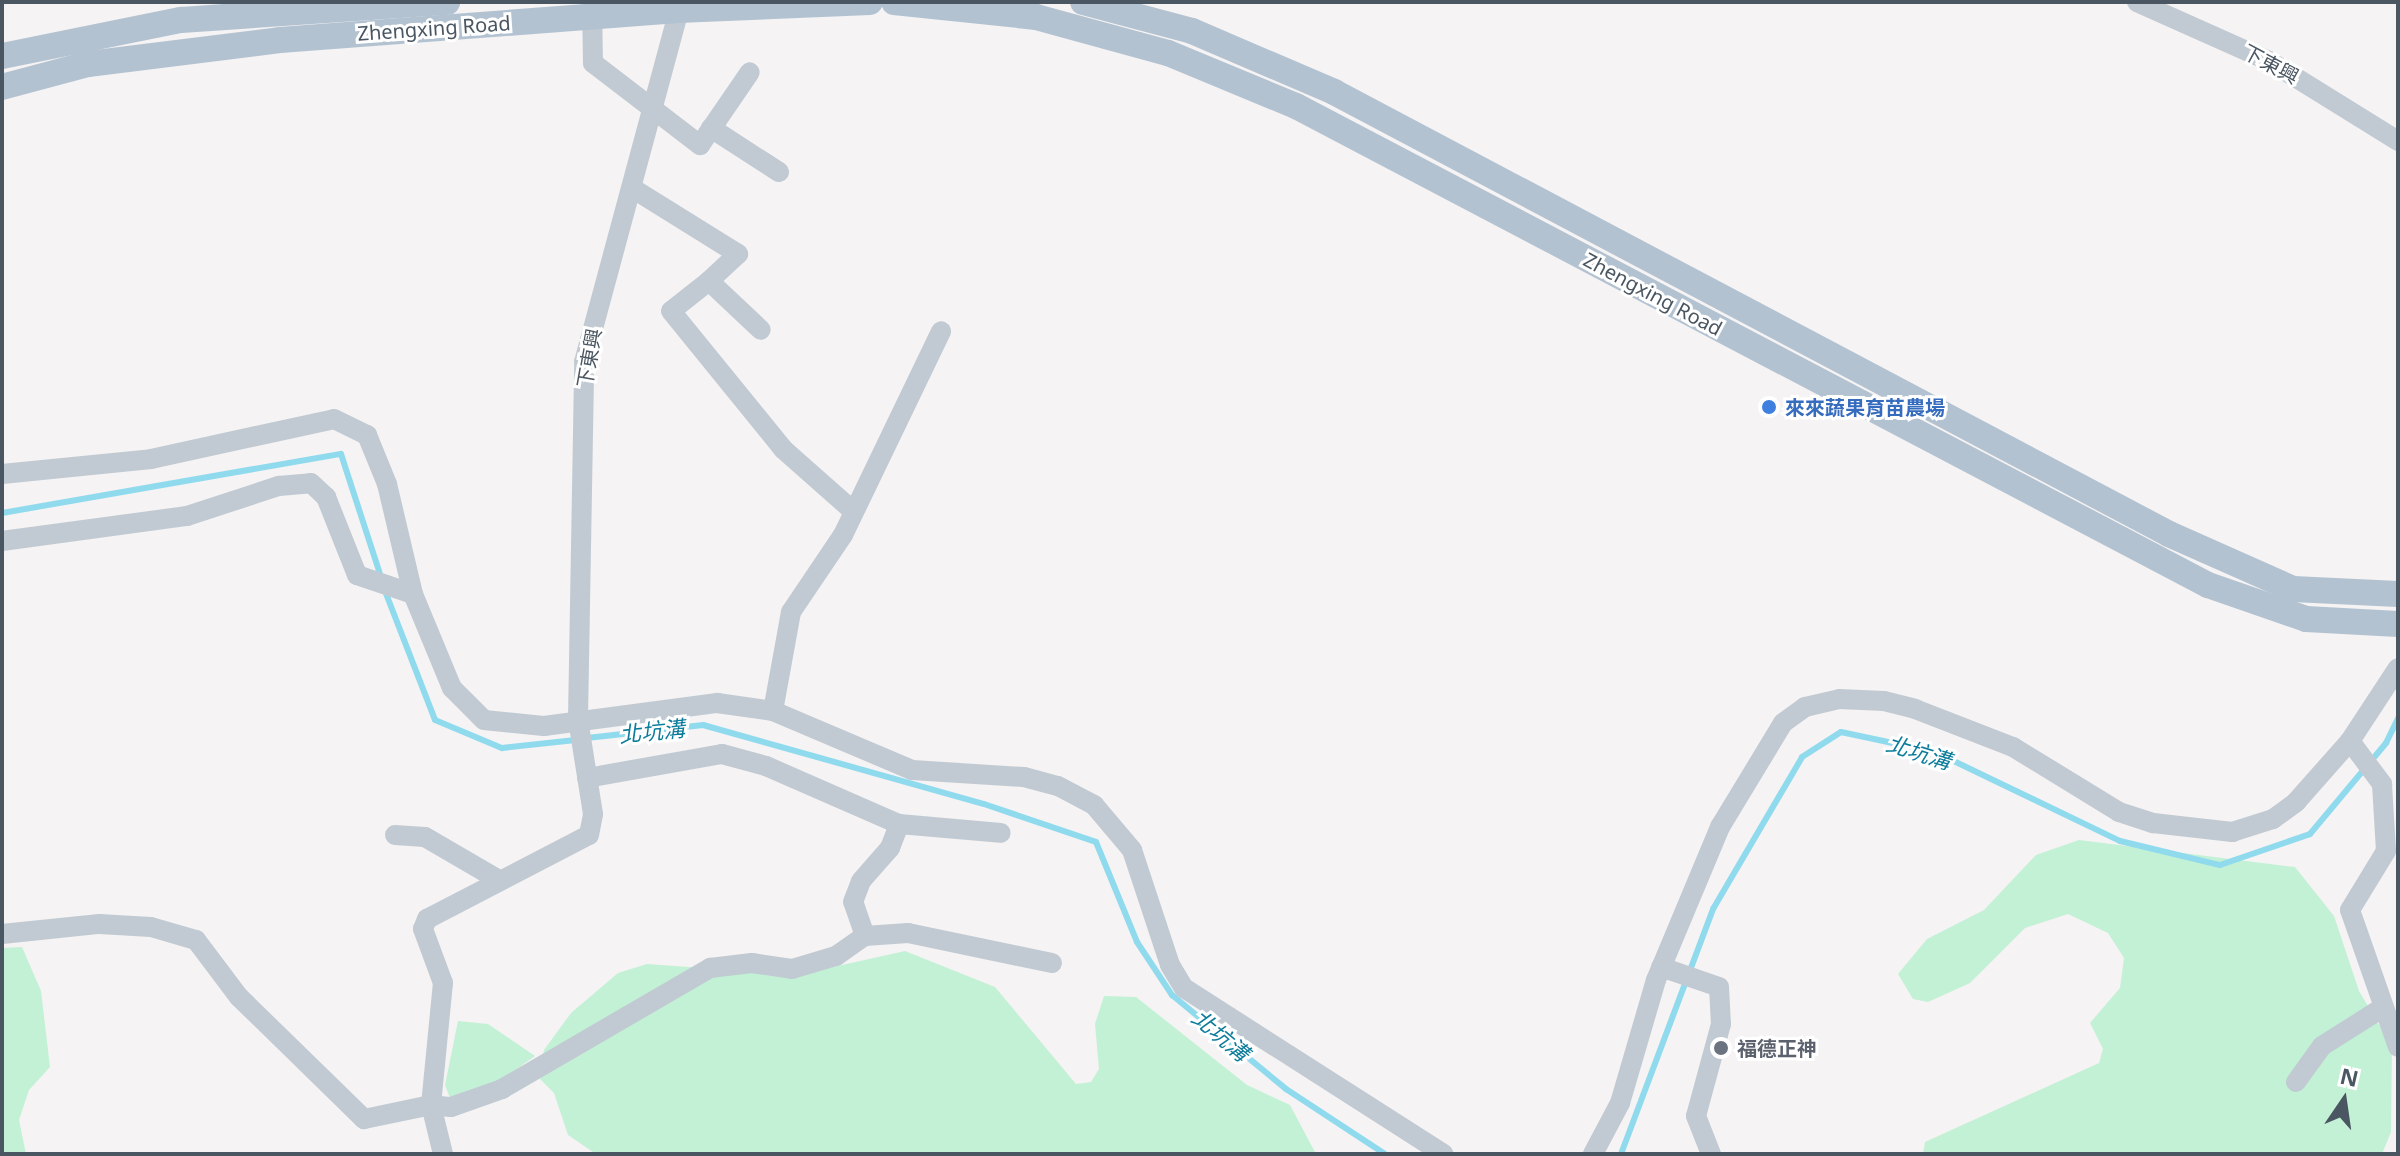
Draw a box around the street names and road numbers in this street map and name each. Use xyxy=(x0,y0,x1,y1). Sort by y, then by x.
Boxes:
street label: Zhengxing Road xyxy=(357,11,511,45)
street label: 下東興 xyxy=(2239,39,2303,89)
street label: Zhengxing Road xyxy=(1580,247,1726,341)
street label: 下東興 xyxy=(572,326,606,390)

